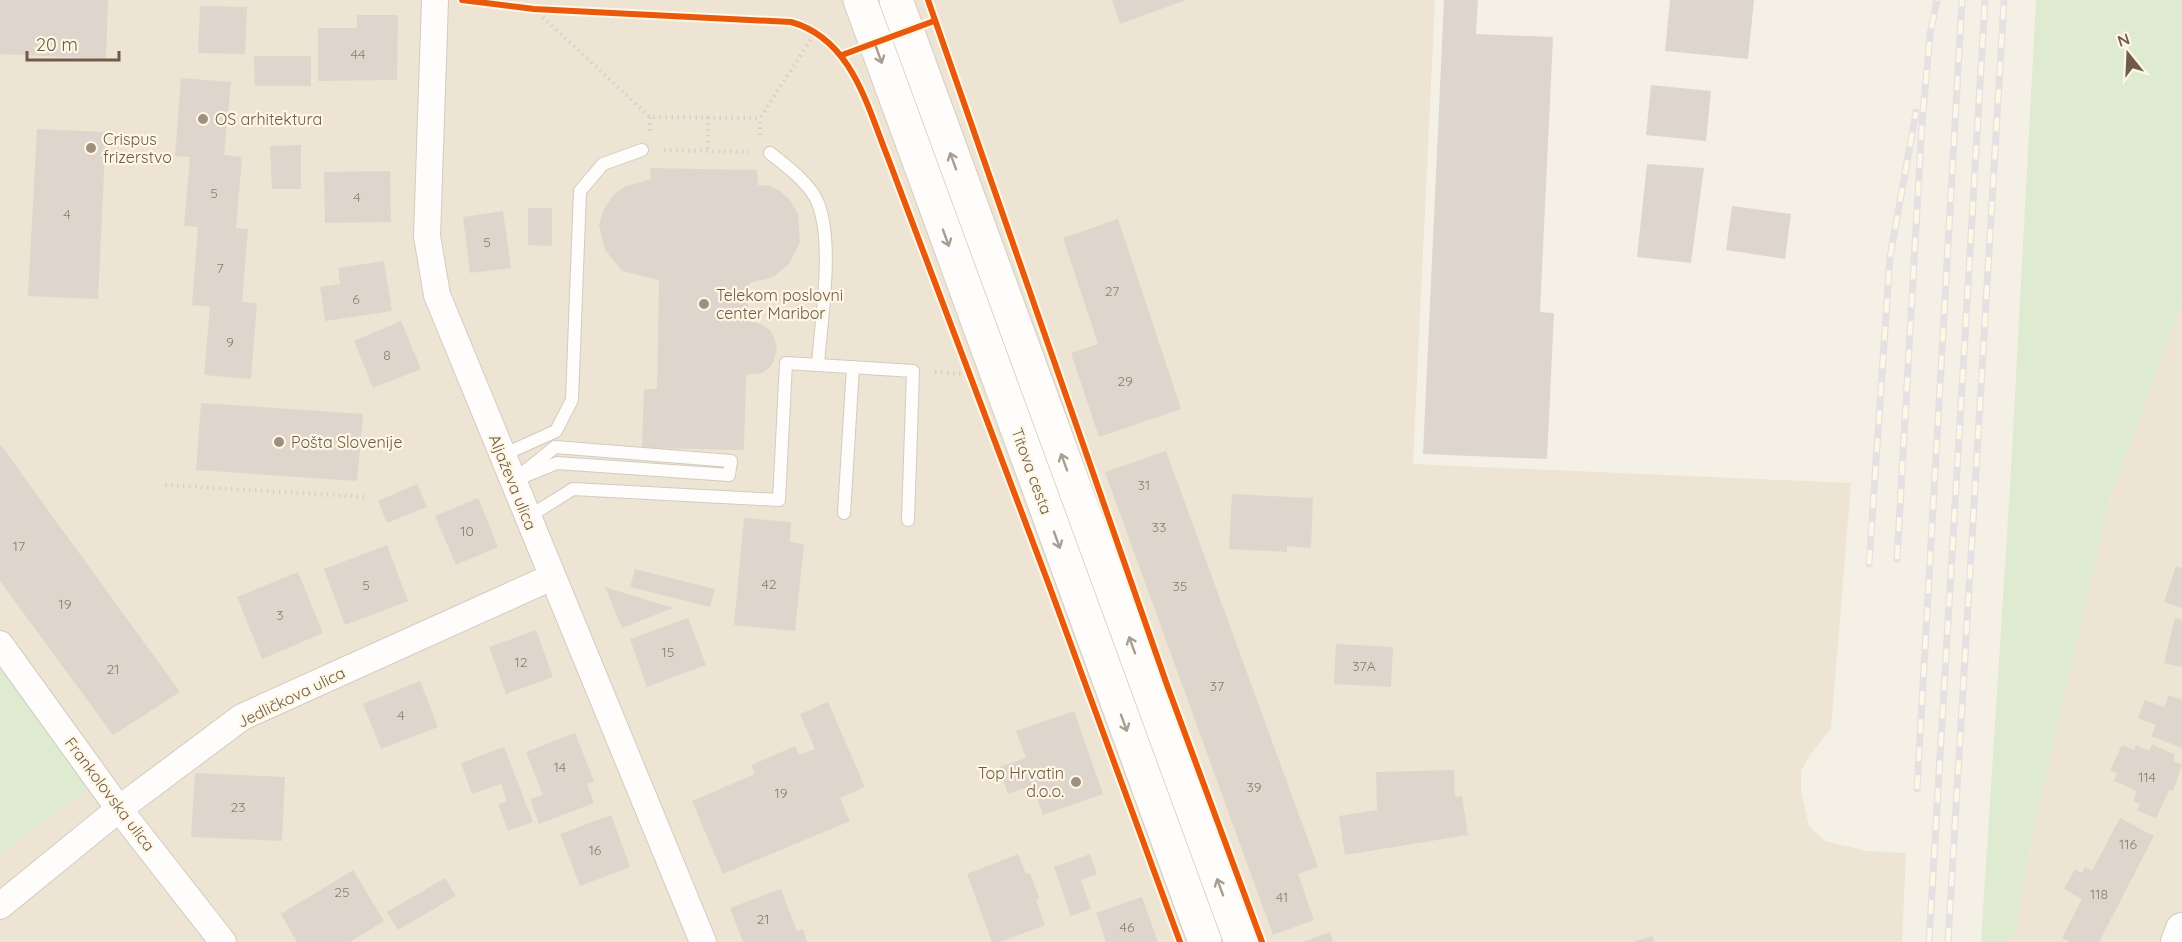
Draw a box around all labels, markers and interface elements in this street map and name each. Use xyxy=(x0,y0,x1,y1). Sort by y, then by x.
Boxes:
scale bar xyxy=(27,24,118,62)
north arrow xyxy=(2098,24,2158,84)
text: N xyxy=(2115,28,2132,51)
text: 20 m xyxy=(36,33,78,56)
house number: 44 xyxy=(351,45,365,63)
one-way arrow xyxy=(874,46,885,64)
place label: OS arhitektura xyxy=(215,109,322,129)
marker: OS arhitektura xyxy=(196,112,210,126)
place label: Crispus frizerstvo xyxy=(103,129,172,167)
marker: Crispus frizerstvo xyxy=(84,141,98,155)
one-way arrow xyxy=(947,152,958,170)
house number: 5 xyxy=(210,184,218,202)
house number: 4 xyxy=(353,188,361,206)
house number: 4 xyxy=(63,205,71,223)
one-way arrow xyxy=(941,229,952,247)
house number: 5 xyxy=(483,233,491,251)
house number: 7 xyxy=(216,259,224,277)
house number: 27 xyxy=(1105,282,1119,300)
place label: Telekom poslovni center Maribor xyxy=(716,285,843,323)
house number: 6 xyxy=(352,290,360,308)
marker: Telekom poslovni center Maribor xyxy=(697,297,711,311)
house number: 9 xyxy=(226,333,234,351)
house number: 8 xyxy=(383,346,391,364)
house number: 29 xyxy=(1117,372,1133,390)
street label: Titova cesta xyxy=(1007,425,1057,517)
street label: Aljaževa ulica xyxy=(485,431,541,533)
place label: Pošta Slovenije xyxy=(291,432,403,452)
marker: Pošta Slovenije xyxy=(272,435,286,449)
one-way arrow xyxy=(1058,453,1069,472)
house number: 31 xyxy=(1138,476,1150,494)
house number: 33 xyxy=(1152,518,1166,536)
house number: 10 xyxy=(460,522,474,540)
one-way arrow xyxy=(1052,530,1063,549)
house number: 17 xyxy=(13,537,25,555)
house number: 42 xyxy=(761,575,777,593)
house number: 5 xyxy=(362,576,370,594)
house number: 35 xyxy=(1173,577,1187,595)
house number: 19 xyxy=(59,595,72,613)
house number: 3 xyxy=(276,606,284,624)
one-way arrow xyxy=(1125,636,1136,655)
house number: 15 xyxy=(662,643,674,661)
house number: 12 xyxy=(515,653,528,671)
house number: 37A xyxy=(1352,657,1376,675)
house number: 21 xyxy=(107,660,119,678)
street label: Jedličkova ulica xyxy=(234,662,348,732)
house number: 37 xyxy=(1210,677,1224,695)
house number: 4 xyxy=(397,706,405,724)
one-way arrow xyxy=(1119,713,1130,732)
street label: Frankolovska ulica xyxy=(61,733,159,855)
house number: 14 xyxy=(554,758,566,776)
place label: Top Hrvatin d.o.o. xyxy=(978,763,1064,801)
house number: 114 xyxy=(2138,768,2156,786)
marker: Top Hrvatin d.o.o. xyxy=(1069,775,1083,789)
house number: 39 xyxy=(1246,778,1262,796)
house number: 19 xyxy=(775,784,788,802)
house number: 23 xyxy=(230,798,246,816)
house number: 116 xyxy=(2119,835,2137,853)
house number: 16 xyxy=(589,841,602,859)
one-way arrow xyxy=(1214,878,1225,897)
house number: 25 xyxy=(334,883,350,901)
house number: 118 xyxy=(2090,885,2108,903)
house number: 41 xyxy=(1276,888,1288,906)
house number: 21 xyxy=(757,910,769,928)
house number: 46 xyxy=(1120,918,1135,936)

